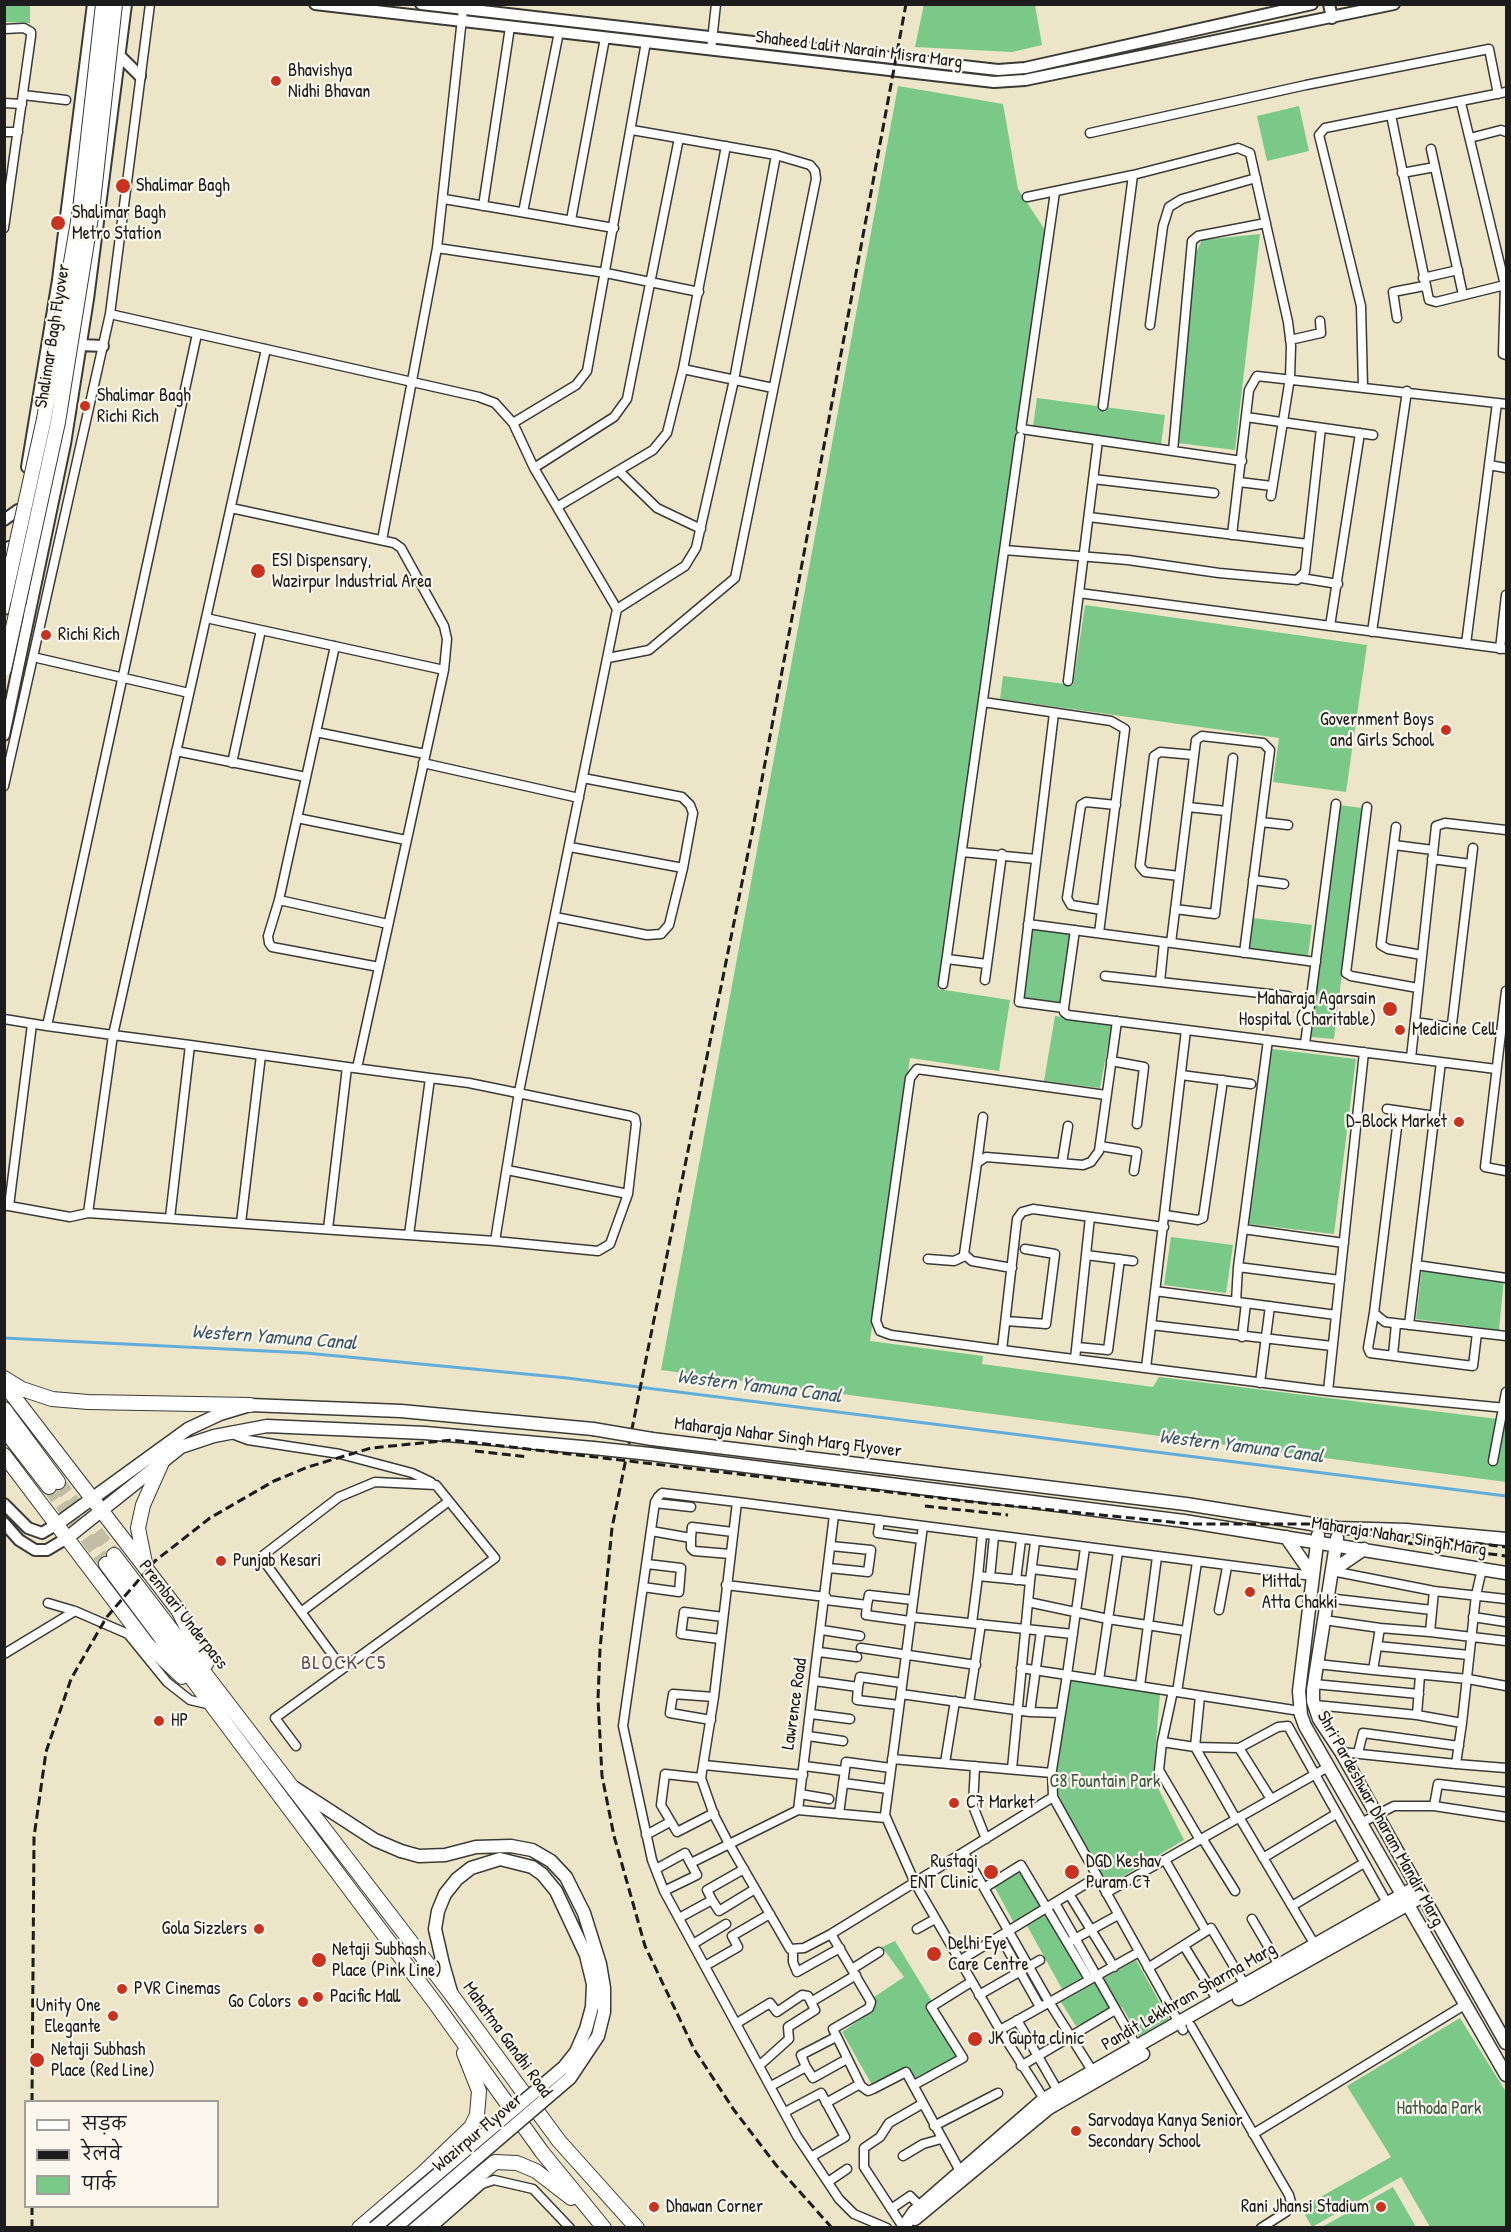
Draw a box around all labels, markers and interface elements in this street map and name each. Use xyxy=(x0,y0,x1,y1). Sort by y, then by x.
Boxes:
street label: Shaheed Lalit Narain Misra Marg xyxy=(754,27,964,73)
place label: Bhavishya Nidhi Bhavan xyxy=(288,60,370,103)
marker: Bhavishya Nidhi Bhavan xyxy=(269,74,283,88)
place label: Shalimar Bagh xyxy=(136,175,230,197)
marker: Shalimar Bagh xyxy=(114,177,132,195)
place label: Shalimar Bagh Metro Station xyxy=(72,202,166,244)
marker: Shalimar Bagh Metro Station xyxy=(49,214,67,232)
street label: Shalimar Bagh Flyover xyxy=(31,262,75,410)
place label: Shalimar Bagh Richi Rich xyxy=(97,385,191,428)
marker: Shalimar Bagh Richi Rich xyxy=(78,399,92,413)
place label: ESI Dispensary, Wazirpur Industrial Area xyxy=(272,550,431,592)
marker: ESI Dispensary, Wazirpur Industrial Area xyxy=(249,562,267,580)
place label: Richi Rich xyxy=(58,624,120,646)
marker: Richi Rich xyxy=(39,628,53,642)
place label: Government Boys and Girls School xyxy=(1320,709,1434,752)
marker: Government Boys and Girls School xyxy=(1439,723,1453,737)
place label: Maharaja Agarsain Hospital (Charitable) xyxy=(1239,988,1376,1030)
marker: Maharaja Agarsain Hospital (Charitable) xyxy=(1381,1000,1399,1018)
place label: Medicine Cell xyxy=(1412,1019,1496,1041)
marker: Medicine Cell xyxy=(1393,1023,1407,1037)
place label: D-Block Market xyxy=(1346,1111,1447,1133)
marker: D-Block Market xyxy=(1452,1115,1466,1129)
water label: Western Yamuna Canal xyxy=(191,1320,357,1356)
water label: Western Yamuna Canal xyxy=(676,1365,842,1409)
street label: Maharaja Nahar Singh Marg Flyover xyxy=(673,1413,903,1463)
water label: Western Yamuna Canal xyxy=(1158,1425,1324,1469)
street label: Maharaja Nahar Singh Marg xyxy=(1310,1512,1488,1562)
place label: Punjab Kesari xyxy=(233,1550,321,1572)
marker: Punjab Kesari xyxy=(214,1554,228,1568)
street label: Prembari Underpass xyxy=(134,1556,232,1674)
place label: Mittal Atta Chakki xyxy=(1262,1571,1338,1614)
marker: Mittal Atta Chakki xyxy=(1243,1585,1257,1599)
district label: BLOCK C5 xyxy=(301,1652,387,1676)
street label: Lawrence Road xyxy=(778,1657,812,1751)
street label: Shri Pardeshwar Dharam Mandir Marg xyxy=(1312,1708,1448,1930)
place label: HP xyxy=(171,1710,188,1732)
marker: HP xyxy=(152,1714,166,1728)
park label: C8 Fountain Park xyxy=(1050,1771,1160,1793)
place label: C7 Market xyxy=(966,1792,1034,1814)
marker: C7 Market xyxy=(947,1796,961,1810)
place label: Rustagi ENT Clinic xyxy=(910,1851,978,1894)
place label: DGD Keshav Puram C7 xyxy=(1086,1851,1161,1894)
marker: Rustagi ENT Clinic xyxy=(982,1863,1000,1881)
marker: DGD Keshav Puram C7 xyxy=(1063,1863,1081,1881)
place label: Gola Sizzlers xyxy=(162,1918,247,1940)
marker: Gola Sizzlers xyxy=(252,1922,266,1936)
place label: Delhi Eye Care Centre xyxy=(948,1933,1029,1976)
street label: Pandit Lekkhram Sharma Marg xyxy=(1098,1938,1280,2056)
place label: Netaji Subhash Place (Pink Line) xyxy=(332,1939,442,1982)
marker: Delhi Eye Care Centre xyxy=(925,1945,943,1963)
marker: Netaji Subhash Place (Pink Line) xyxy=(310,1951,328,1969)
place label: PVR Cinemas xyxy=(134,1978,221,2000)
street label: Mahatma Gandhi Road xyxy=(458,1978,556,2102)
marker: PVR Cinemas xyxy=(115,1982,129,1996)
place label: Pacific Mall xyxy=(330,1986,401,2008)
marker: Pacific Mall xyxy=(311,1990,325,2004)
place label: Go Colors xyxy=(228,1991,291,2013)
place label: Unity One Elegante xyxy=(36,1995,101,2038)
marker: Go Colors xyxy=(296,1995,310,2009)
marker: Unity One Elegante xyxy=(106,2009,120,2023)
place label: JK Gupta clinic xyxy=(988,2028,1084,2050)
marker: JK Gupta clinic xyxy=(966,2030,984,2048)
place label: Netaji Subhash Place (Red Line) xyxy=(51,2039,155,2082)
marker: Netaji Subhash Place (Red Line) xyxy=(28,2051,46,2069)
street label: Wazirpur Flyover xyxy=(429,2089,527,2177)
park label: Hathoda Park xyxy=(1397,2098,1481,2120)
legend xyxy=(24,2100,219,2208)
place label: Sarvodaya Kanya Senior Secondary School xyxy=(1088,2110,1243,2152)
text: सड़क xyxy=(82,2111,126,2136)
marker: Sarvodaya Kanya Senior Secondary School xyxy=(1069,2124,1083,2138)
text: रेलवे xyxy=(82,2141,122,2166)
text: पार्क xyxy=(82,2171,116,2196)
place label: Dhawan Corner xyxy=(666,2196,763,2218)
place label: Rani Jhansi Stadium xyxy=(1241,2196,1369,2218)
marker: Dhawan Corner xyxy=(647,2200,661,2214)
marker: Rani Jhansi Stadium xyxy=(1374,2200,1388,2214)

